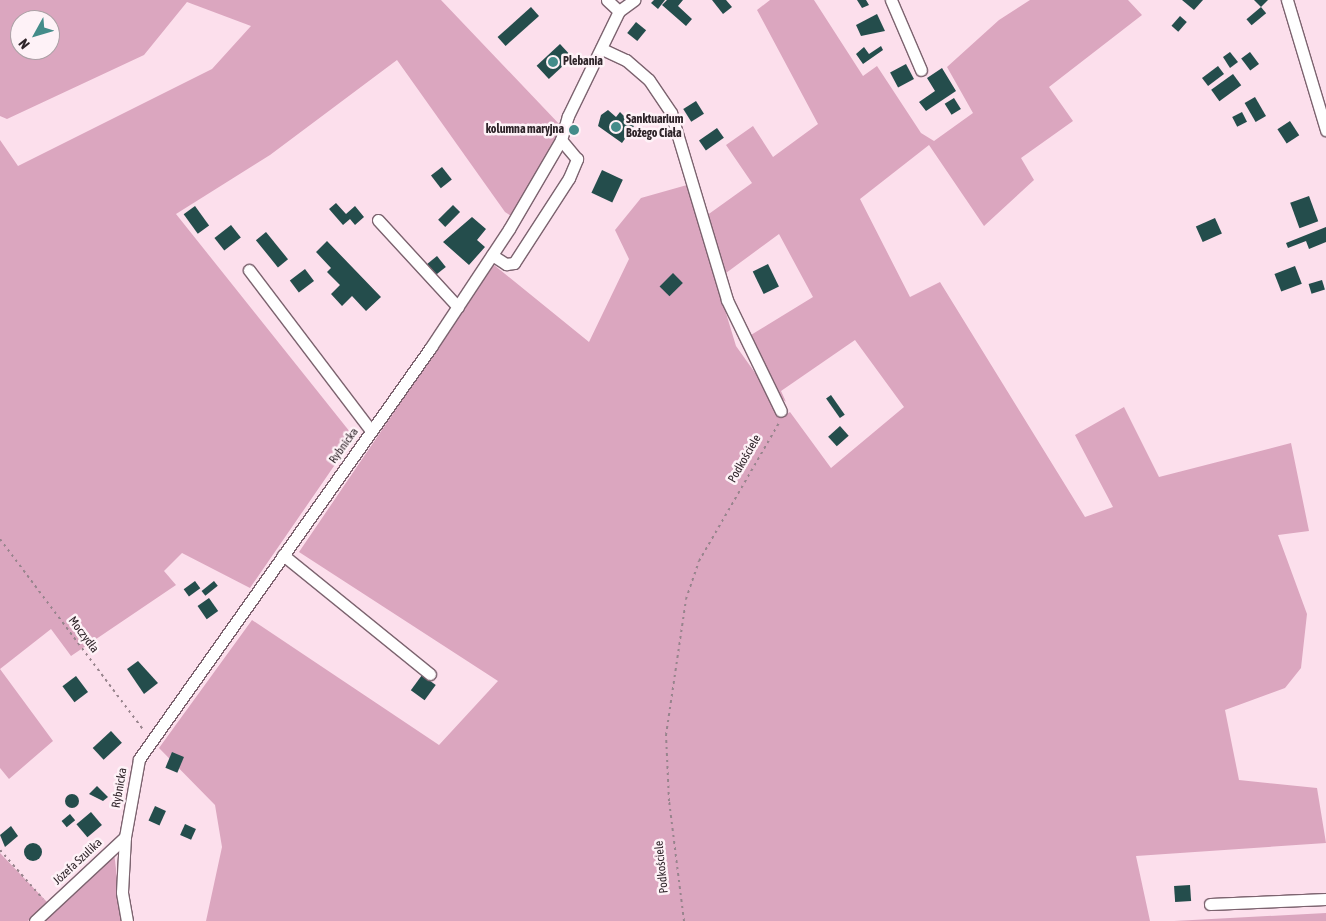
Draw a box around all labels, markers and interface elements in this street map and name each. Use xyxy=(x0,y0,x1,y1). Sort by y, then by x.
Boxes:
north arrow xyxy=(10,10,60,60)
text: N xyxy=(15,36,33,52)
place label: Plebania xyxy=(563,55,603,69)
marker: Plebania xyxy=(547,56,559,68)
place label: Sanktuarium Bożego Ciała xyxy=(626,113,683,141)
marker: Sanktuarium Bożego Ciała xyxy=(610,121,622,133)
place label: kolumna maryjna xyxy=(486,123,564,137)
marker: kolumna maryjna xyxy=(568,124,580,136)
street label: Rybnicka xyxy=(326,425,362,467)
street label: Podkościele xyxy=(725,432,765,486)
street label: Moczydła xyxy=(65,614,101,656)
street label: Rybnicka xyxy=(109,767,131,809)
street label: Józefa Szulika xyxy=(51,836,105,888)
street label: Podkościele xyxy=(652,840,672,894)

